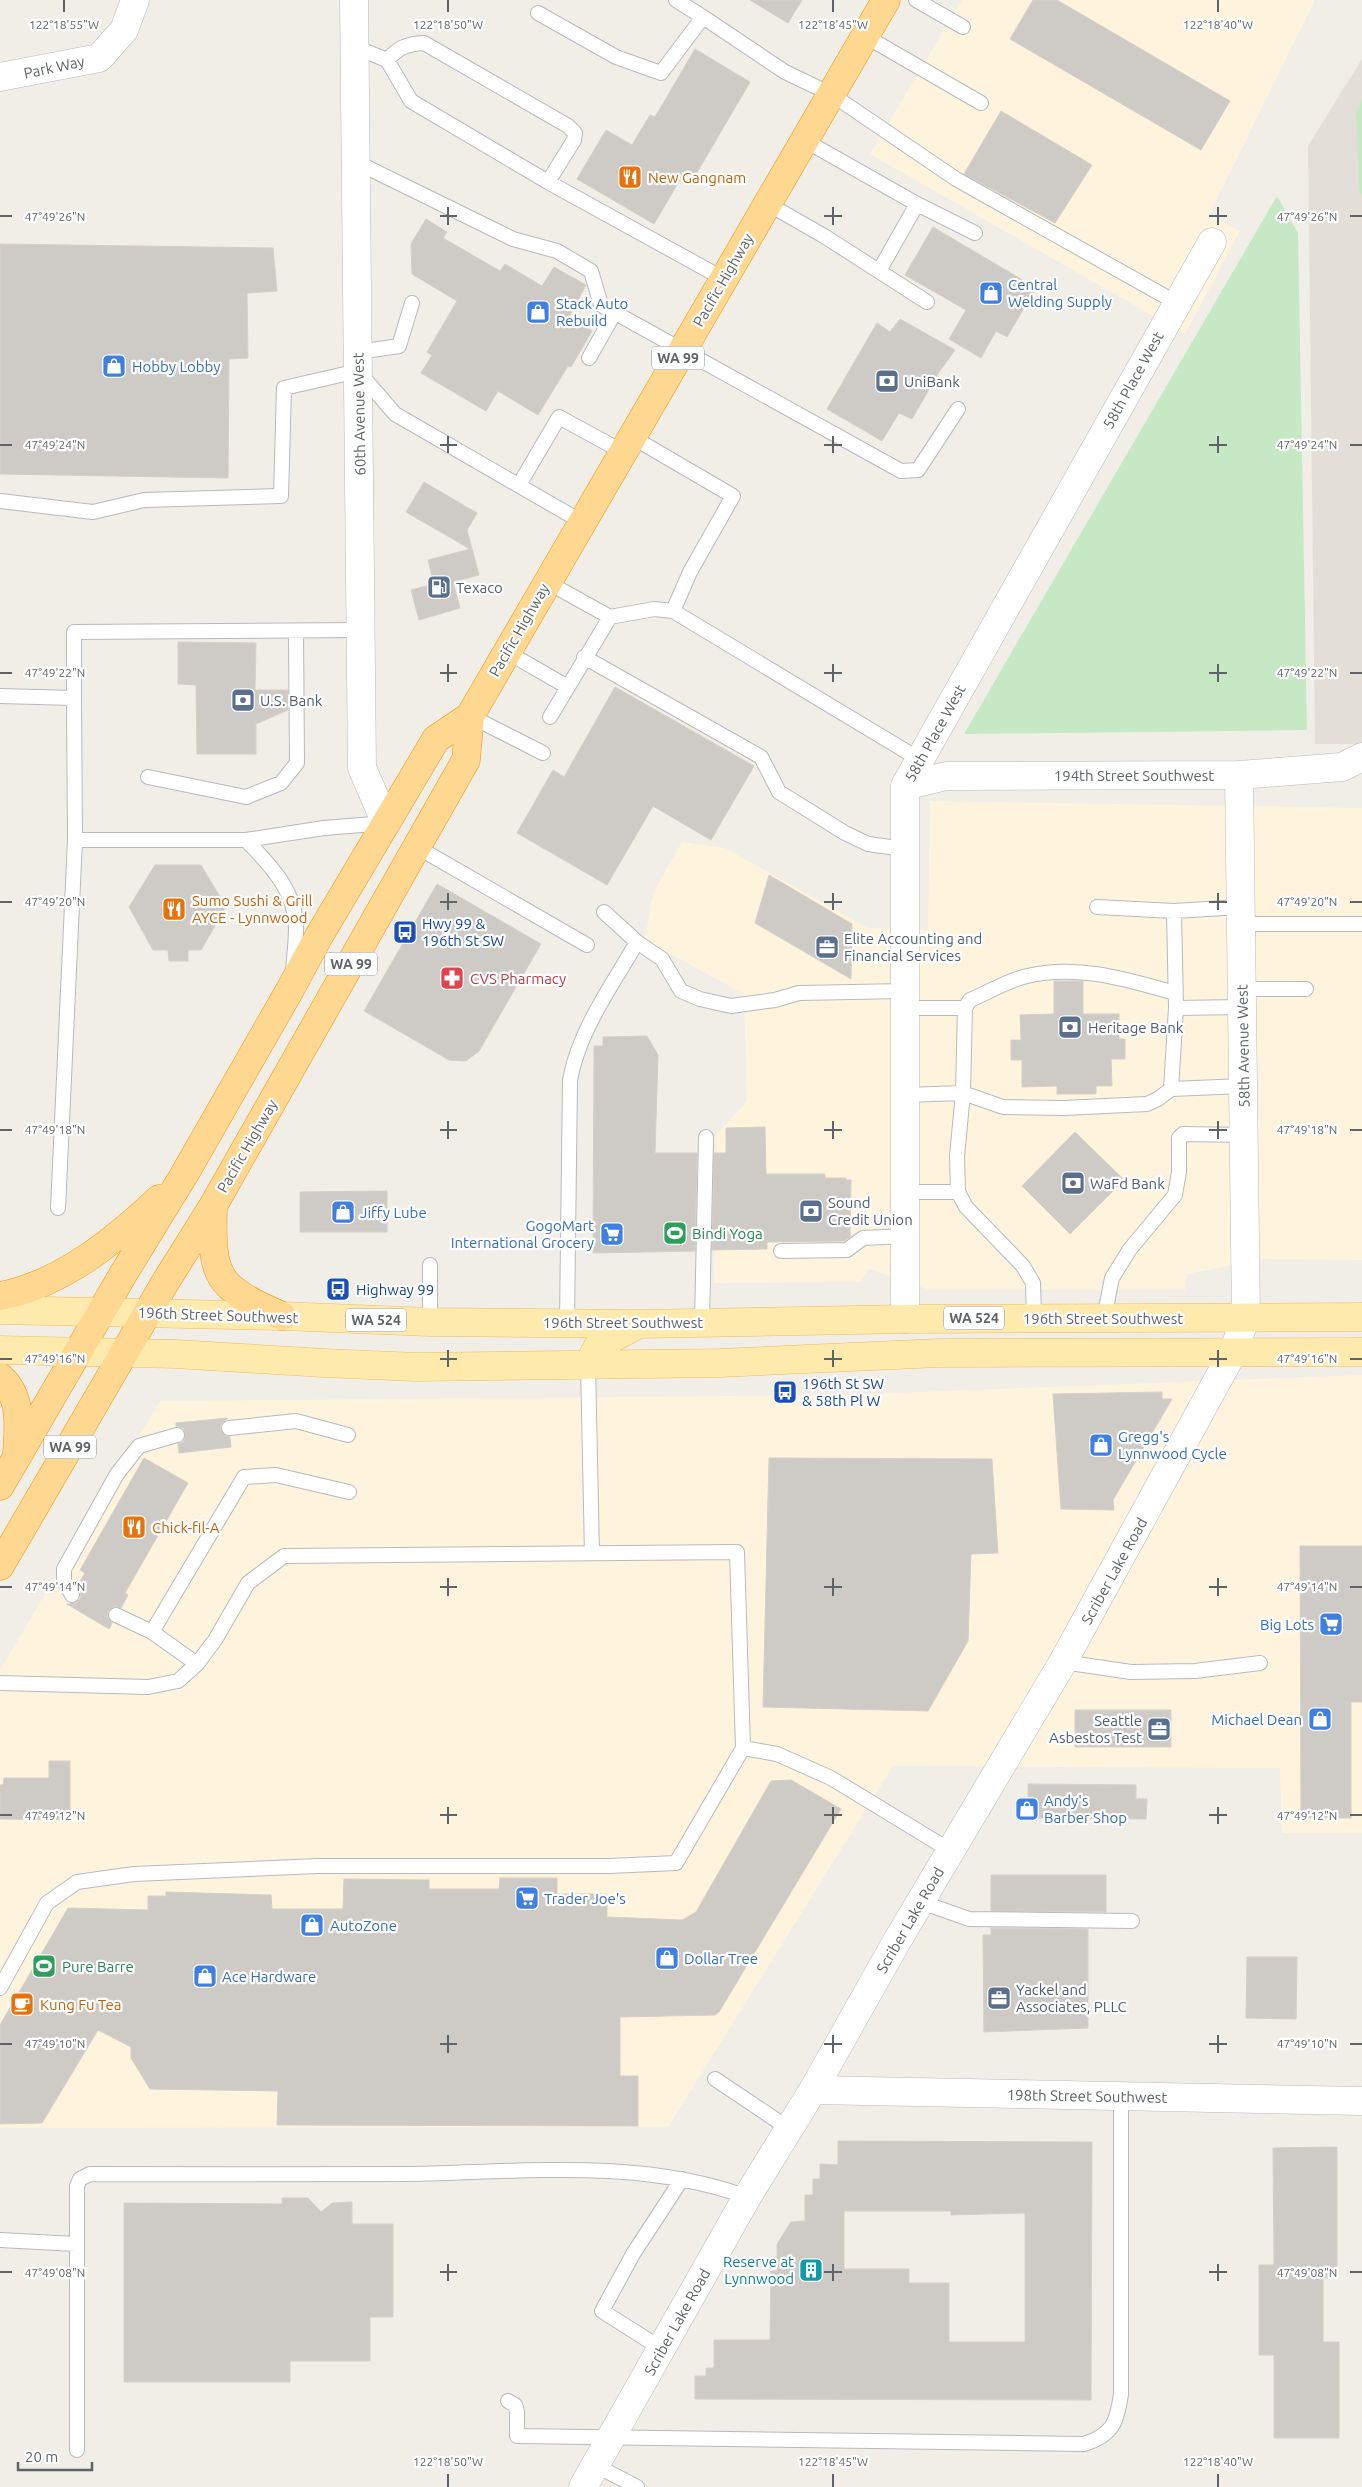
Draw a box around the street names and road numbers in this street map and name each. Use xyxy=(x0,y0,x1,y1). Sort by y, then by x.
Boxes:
street label: Park Way xyxy=(22,52,86,82)
street label: Pacific Highway xyxy=(689,230,757,330)
street label: 58th Place West xyxy=(1099,328,1167,432)
road number: WA 99 xyxy=(652,346,704,369)
street label: 60th Avenue West xyxy=(349,352,369,476)
street label: Pacific Highway xyxy=(485,580,553,680)
street label: 58th Place West xyxy=(901,681,969,785)
street label: 194th Street Southwest xyxy=(1054,767,1214,784)
road number: WA 99 xyxy=(325,952,377,976)
street label: 58th Avenue West xyxy=(1233,984,1253,1108)
street label: Pacific Highway xyxy=(213,1096,281,1196)
street label: 196th Street Southwest xyxy=(137,1304,299,1326)
road number: WA 524 xyxy=(944,1306,1004,1330)
road number: WA 524 xyxy=(346,1308,406,1332)
street label: 196th Street Southwest xyxy=(1023,1310,1183,1327)
street label: 196th Street Southwest xyxy=(543,1314,703,1331)
road number: WA 99 xyxy=(44,1435,96,1458)
street label: Scriber Lake Road xyxy=(1078,1515,1150,1627)
street label: Scriber Lake Road xyxy=(873,1864,947,1976)
street label: 198th Street Southwest xyxy=(1007,2086,1168,2106)
street label: Scriber Lake Road xyxy=(641,2266,713,2378)

